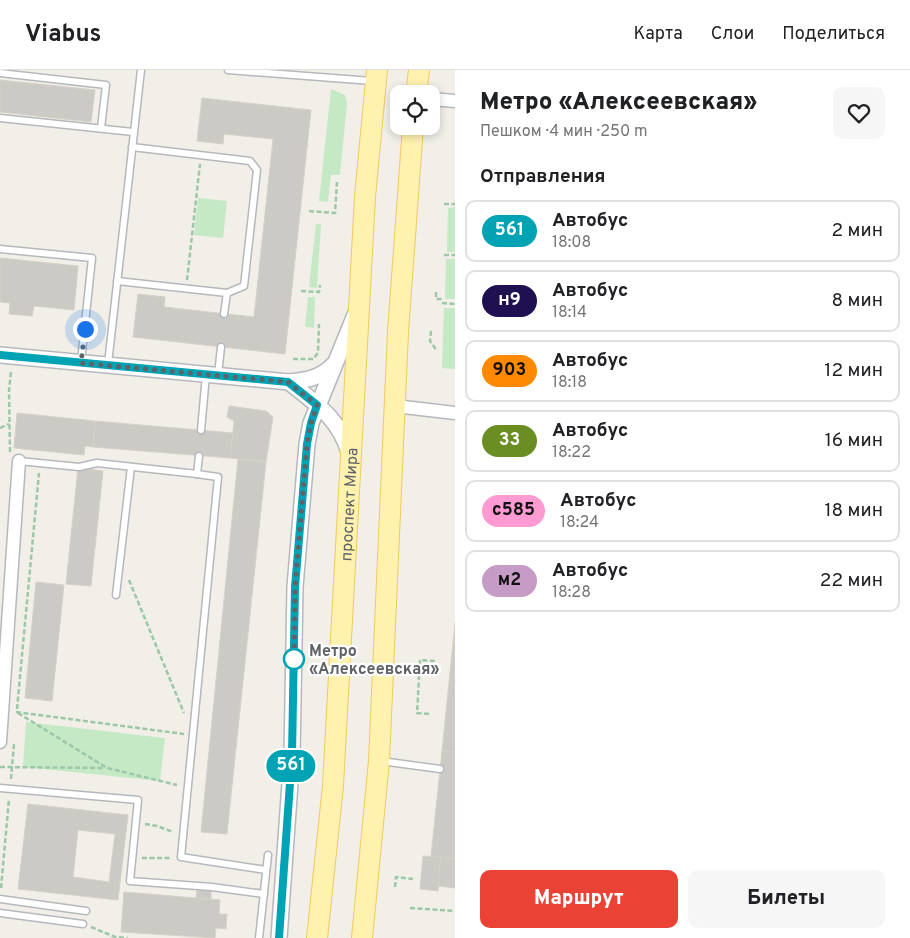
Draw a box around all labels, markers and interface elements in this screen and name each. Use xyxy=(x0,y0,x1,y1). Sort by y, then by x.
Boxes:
text: Viabus xyxy=(25,20,101,50)
text: Карта xyxy=(633,23,683,46)
text: Слои xyxy=(711,23,754,46)
text: Поделиться xyxy=(782,23,885,46)
map controls xyxy=(390,85,440,135)
button: locate xyxy=(390,85,440,135)
button: heart xyxy=(833,87,885,139)
text: Метро «Алексеевская» xyxy=(480,88,757,118)
text: Пешком · 4 мин · 250 m xyxy=(480,122,648,142)
text: Отправления xyxy=(480,165,606,189)
text: Автобус xyxy=(552,209,628,233)
text: 561 xyxy=(495,219,524,242)
text: 2 мин xyxy=(831,219,883,243)
text: 18:08 xyxy=(552,233,591,253)
text: Автобус xyxy=(552,279,628,303)
text: н9 xyxy=(498,289,521,312)
text: 8 мин xyxy=(831,289,883,313)
text: 18:14 xyxy=(552,303,587,323)
your location xyxy=(73,317,98,342)
text: Автобус xyxy=(552,349,628,373)
text: 903 xyxy=(493,359,526,382)
text: 12 мин xyxy=(824,359,883,383)
text: 18:18 xyxy=(552,373,587,393)
text: Автобус xyxy=(552,419,628,443)
text: 33 xyxy=(499,429,520,452)
text: 16 мин xyxy=(825,429,883,453)
text: 18:22 xyxy=(552,443,591,463)
street label: проспект Мира xyxy=(337,447,363,562)
text: Автобус xyxy=(560,489,636,513)
text: с585 xyxy=(492,499,535,522)
text: 18 мин xyxy=(824,499,883,523)
text: 18:24 xyxy=(560,513,599,533)
text: Автобус xyxy=(552,559,628,583)
text: м2 xyxy=(498,569,521,592)
text: 22 мин xyxy=(820,569,883,593)
text: 18:28 xyxy=(552,583,591,603)
place label: Метро «Алексеевская» xyxy=(309,642,440,680)
marker: Метро «Алексеевская» xyxy=(283,648,305,670)
line badge: 561 xyxy=(262,750,320,782)
text: 561 xyxy=(276,754,306,777)
button: Маршрут xyxy=(480,870,678,928)
button: Билеты xyxy=(688,870,885,928)

